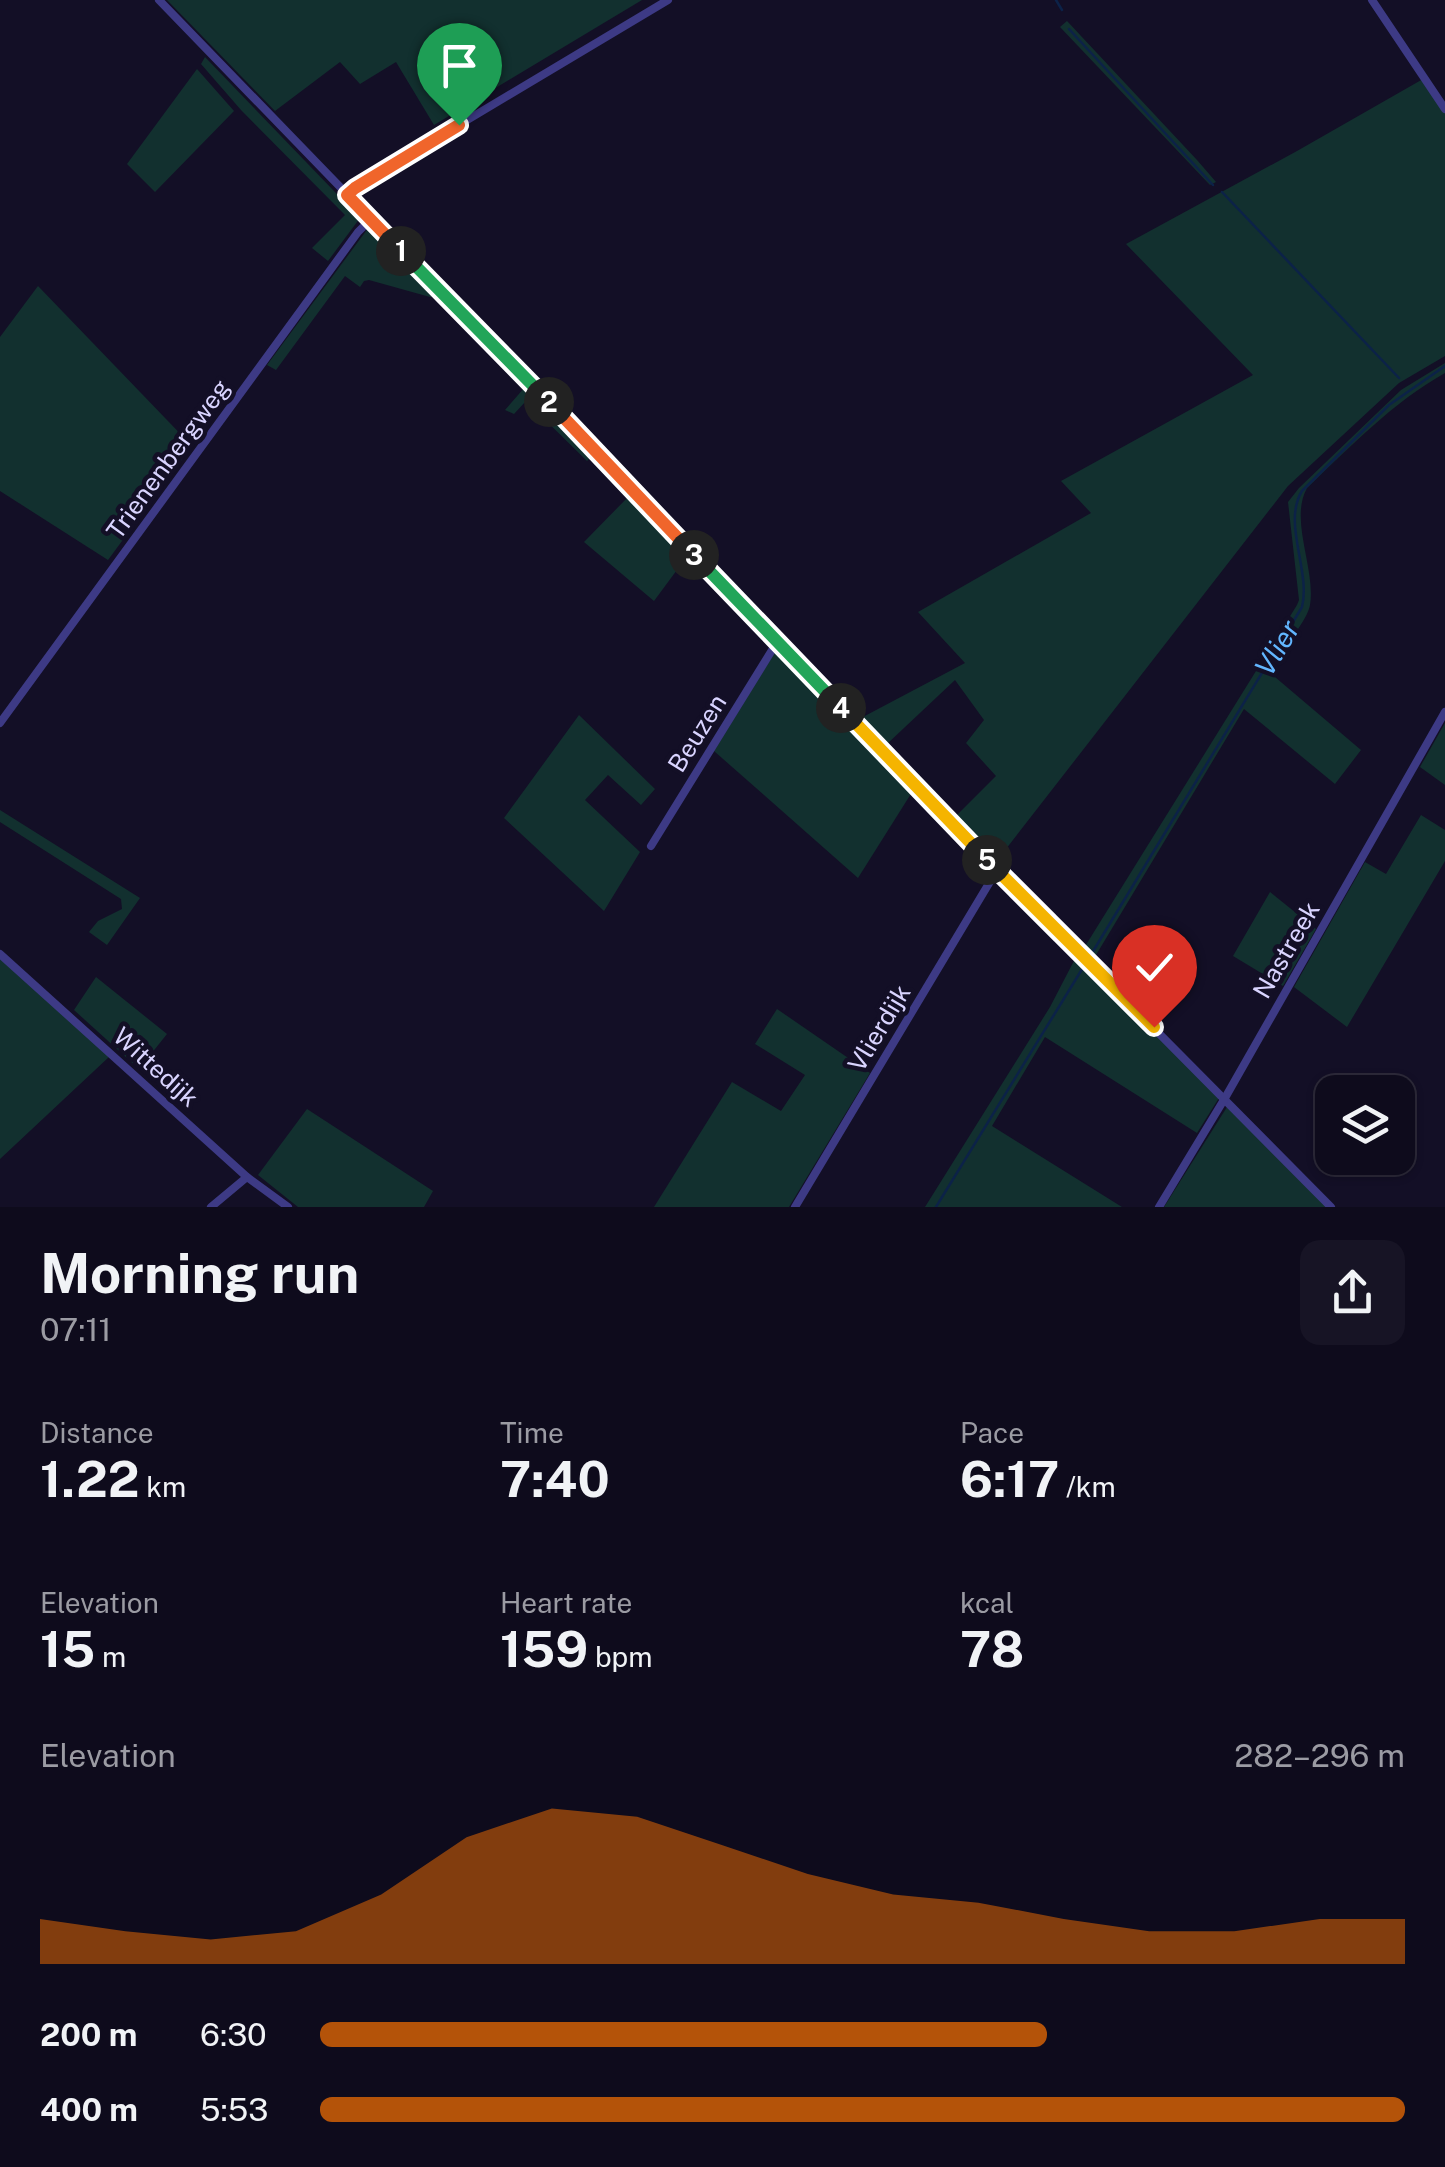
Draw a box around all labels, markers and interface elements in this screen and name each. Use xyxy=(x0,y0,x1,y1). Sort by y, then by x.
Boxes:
pin xyxy=(417,23,502,126)
icon: arrive xyxy=(432,38,487,93)
pin: 1 xyxy=(376,226,426,276)
text: 1 xyxy=(395,234,407,267)
street label: Trienenbergweg xyxy=(100,373,236,545)
pin: 2 xyxy=(524,377,574,427)
text: 2 xyxy=(540,385,558,418)
pin: 3 xyxy=(669,530,719,580)
text: 3 xyxy=(685,538,703,571)
water label: Vlier xyxy=(1247,614,1306,681)
pin: 4 xyxy=(816,683,866,733)
street label: Beuzen xyxy=(661,689,733,777)
text: 4 xyxy=(832,691,850,724)
pin: 5 xyxy=(962,835,1012,885)
text: 5 xyxy=(978,843,996,876)
street label: Nastreek xyxy=(1246,896,1326,1004)
pin xyxy=(1112,925,1197,1028)
icon: check xyxy=(1127,940,1182,995)
street label: Vlierdijk xyxy=(841,979,917,1077)
street label: Wittedijk xyxy=(107,1021,205,1113)
map controls xyxy=(1315,1075,1415,1175)
button: layers xyxy=(1315,1075,1415,1175)
button: share xyxy=(1300,1240,1405,1345)
text: Morning run xyxy=(40,1241,359,1305)
text: 07:11 xyxy=(40,1311,111,1348)
text: Distance xyxy=(40,1416,154,1449)
text: Time xyxy=(500,1416,564,1449)
text: Pace xyxy=(960,1416,1024,1449)
text: 1.22 xyxy=(40,1449,139,1508)
text: 7:40 xyxy=(500,1449,610,1508)
text: 6:17 xyxy=(960,1449,1059,1508)
text: km xyxy=(139,1470,186,1503)
text: /km xyxy=(1059,1470,1116,1503)
text: Elevation xyxy=(40,1586,159,1619)
text: Heart rate xyxy=(500,1586,632,1619)
text: kcal xyxy=(960,1586,1014,1619)
text: 15 xyxy=(40,1619,95,1678)
text: 159 xyxy=(500,1619,588,1678)
text: 78 xyxy=(960,1619,1024,1678)
text: m xyxy=(95,1640,126,1673)
text: bpm xyxy=(588,1640,653,1673)
text: Elevation xyxy=(40,1737,176,1774)
text: 282–296 m xyxy=(1234,1737,1405,1774)
text: 200 m xyxy=(40,2016,137,2053)
text: 6:30 xyxy=(200,2016,267,2053)
text: 400 m xyxy=(40,2091,138,2128)
text: 5:53 xyxy=(200,2091,268,2128)

